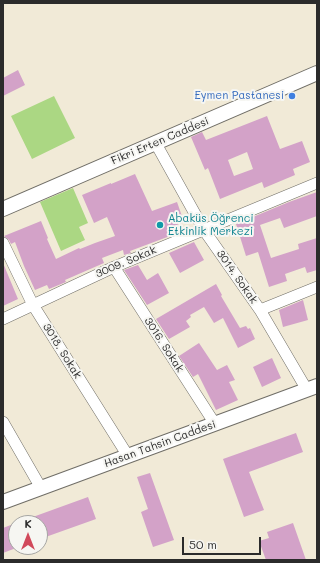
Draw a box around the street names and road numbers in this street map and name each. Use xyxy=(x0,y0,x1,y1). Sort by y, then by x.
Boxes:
street label: Fikri Erten Caddesi xyxy=(109,114,211,168)
street label: 3009. Sokak xyxy=(94,243,158,281)
street label: 3014. Sokak xyxy=(214,248,260,306)
street label: 3016. Sokak xyxy=(141,315,187,375)
street label: 3018. Sokak xyxy=(40,321,84,381)
street label: Hasan Tahsin Caddesi xyxy=(102,418,218,470)

